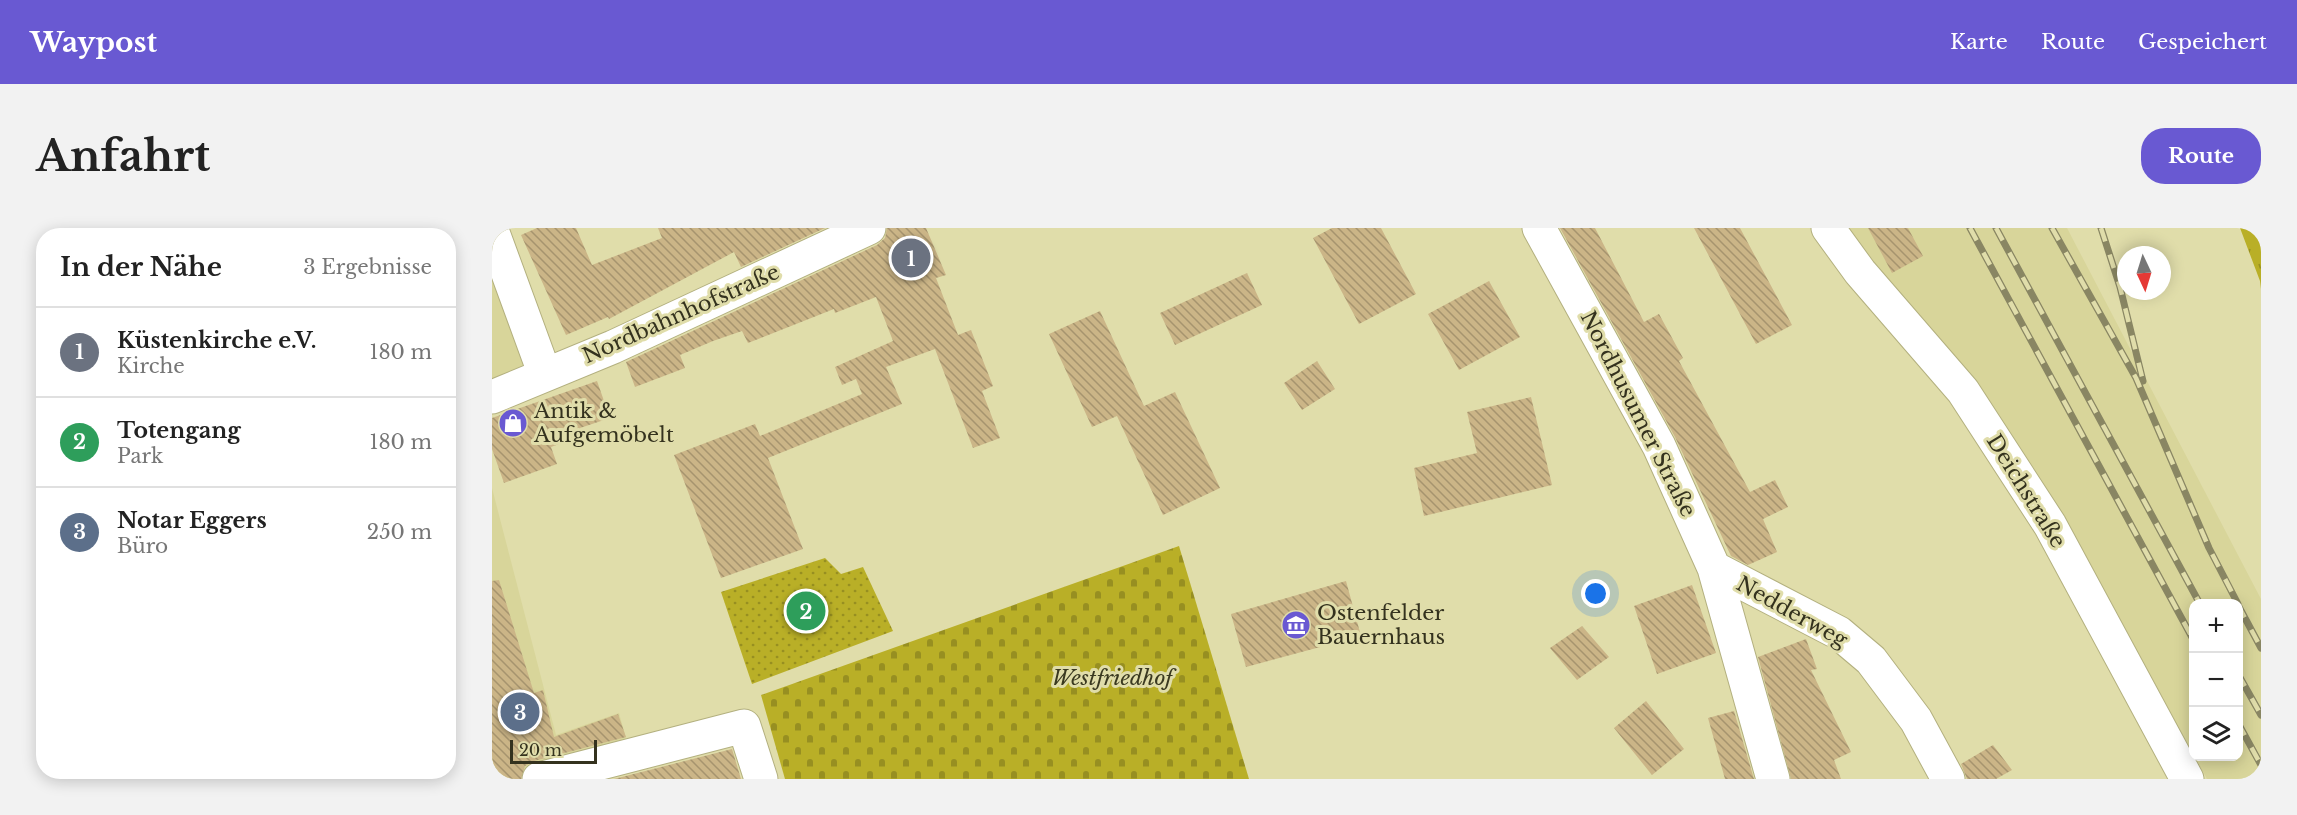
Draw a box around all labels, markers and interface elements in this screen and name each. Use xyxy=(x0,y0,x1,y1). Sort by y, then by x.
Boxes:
text: Waypost xyxy=(30,25,157,60)
text: Karte xyxy=(1950,29,2008,55)
text: Route xyxy=(2041,29,2105,55)
text: Gespeichert xyxy=(2138,29,2267,55)
button: Route xyxy=(2141,128,2261,184)
text: Anfahrt xyxy=(36,130,210,182)
pin: 1 xyxy=(892,236,930,280)
north arrow xyxy=(2117,246,2171,300)
text: In der Nähe xyxy=(60,251,222,283)
text: 3 Ergebnisse xyxy=(303,255,432,279)
street label: Nordbahnhofstraße xyxy=(579,259,783,369)
street label: Nordhusumer Straße xyxy=(1575,307,1701,521)
text: Küstenkirche e.V. xyxy=(117,327,317,354)
text: 1 xyxy=(75,340,84,364)
text: 180 m xyxy=(369,340,432,364)
text: Kirche xyxy=(117,354,185,378)
place label: Antik & Aufgemöbelt xyxy=(533,398,674,448)
shop icon: Antik & Aufgemöbelt xyxy=(497,407,529,439)
text: Totengang xyxy=(117,417,241,444)
street label: Deichstraße xyxy=(1981,429,2071,553)
text: 2 xyxy=(73,430,86,454)
text: 180 m xyxy=(369,430,432,454)
text: Park xyxy=(117,444,163,468)
text: Notar Eggers xyxy=(117,507,267,534)
text: 3 xyxy=(73,520,86,544)
text: 250 m xyxy=(367,520,432,544)
text: Büro xyxy=(117,534,168,558)
street label: Nedderweg xyxy=(1732,571,1852,653)
your location xyxy=(1581,579,1610,608)
pin: 2 xyxy=(786,588,826,634)
map controls xyxy=(2189,599,2243,761)
button: + xyxy=(2189,599,2243,653)
place label: Ostenfelder Bauernhaus xyxy=(1317,600,1445,650)
museum icon: Ostenfelder Bauernhaus xyxy=(1280,609,1312,641)
button: − xyxy=(2189,653,2243,707)
park label: Westfriedhof xyxy=(1052,665,1177,691)
pin: 3 xyxy=(501,690,540,734)
button: layers xyxy=(2189,707,2243,761)
scale bar xyxy=(510,737,597,764)
text: 20 m xyxy=(519,740,562,760)

